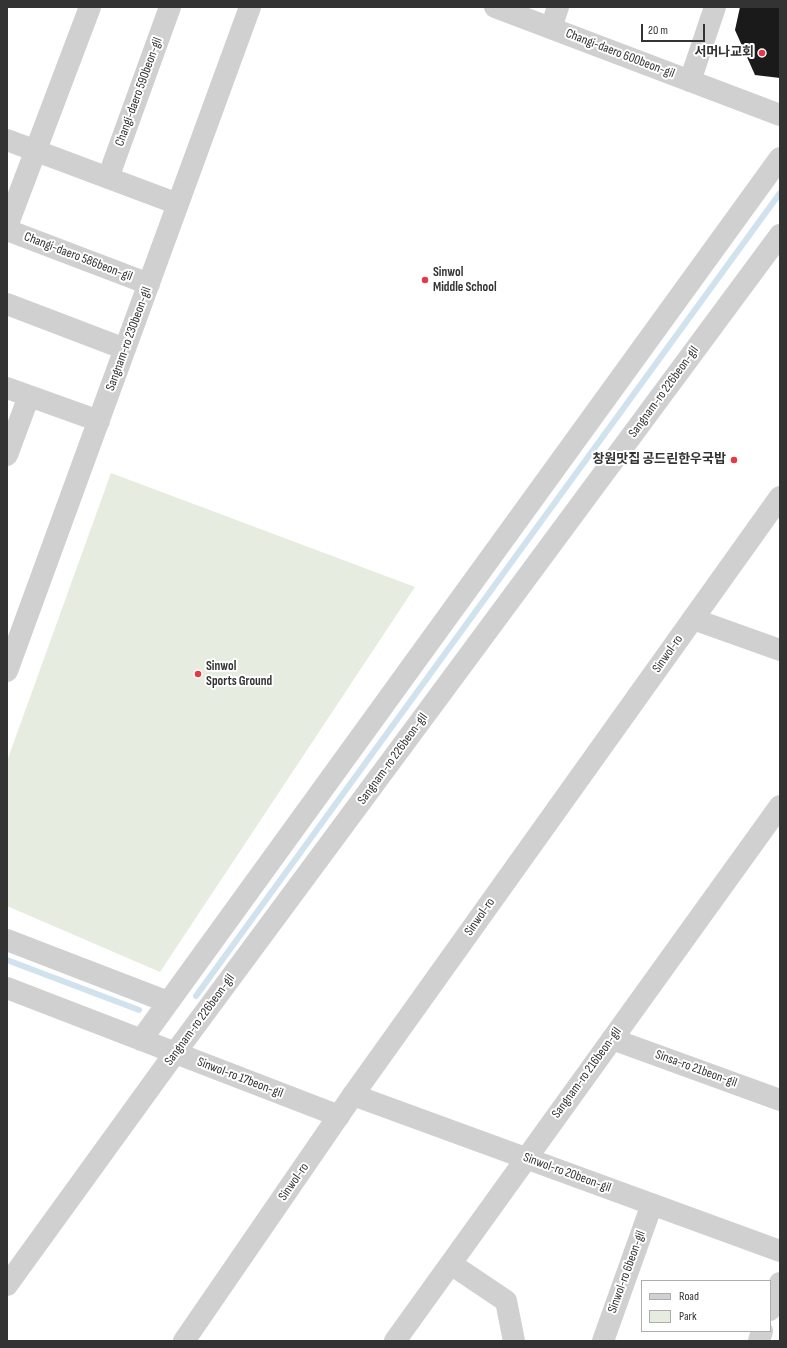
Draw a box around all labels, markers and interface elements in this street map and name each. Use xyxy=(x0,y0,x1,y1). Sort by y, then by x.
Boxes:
scale bar xyxy=(643,16,707,42)
text: 20 m xyxy=(648,23,668,38)
street label: Changi-daero 600beon-gil xyxy=(563,26,677,82)
street label: Changi-daero 590beon-gil xyxy=(112,35,166,149)
place label: 서머나교회 xyxy=(694,45,754,61)
marker: 서머나교회 xyxy=(757,48,767,58)
street label: Changi-daero 586beon-gil xyxy=(22,229,134,285)
place label: Sinwol Middle School xyxy=(433,265,497,296)
marker: Sinwol Middle School xyxy=(420,275,430,285)
street label: Sangnam-ro 230beon-gil xyxy=(103,285,155,393)
street label: Sangnam-ro 226beon-gil xyxy=(626,343,702,441)
place label: 창원맛집 공드린한우국밥 xyxy=(592,452,726,468)
marker: 창원맛집 공드린한우국밥 xyxy=(729,455,739,465)
street label: Sinwol-ro xyxy=(649,632,687,676)
place label: Sinwol Sports Ground xyxy=(206,659,272,690)
marker: Sinwol Sports Ground xyxy=(193,669,203,679)
street label: Sangnam-ro 226beon-gil xyxy=(355,710,431,808)
street label: Sinwol-ro xyxy=(461,895,499,939)
street label: Sangnam-ro 226beon-gil xyxy=(162,971,238,1069)
street label: Sangnam-ro 216beon-gil xyxy=(549,1025,625,1121)
street label: Sinsa-ro 21beon-gil xyxy=(653,1047,739,1091)
street label: Sinwol-ro 17beon-gil xyxy=(195,1054,285,1102)
street label: Sinwol-ro 20beon-gil xyxy=(521,1150,613,1196)
street label: Sinwol-ro xyxy=(275,1160,313,1204)
street label: Sinwol-ro 6beon-gil xyxy=(605,1229,649,1315)
legend xyxy=(641,1280,771,1332)
text: Road xyxy=(679,1289,699,1304)
text: Park xyxy=(679,1309,697,1324)

